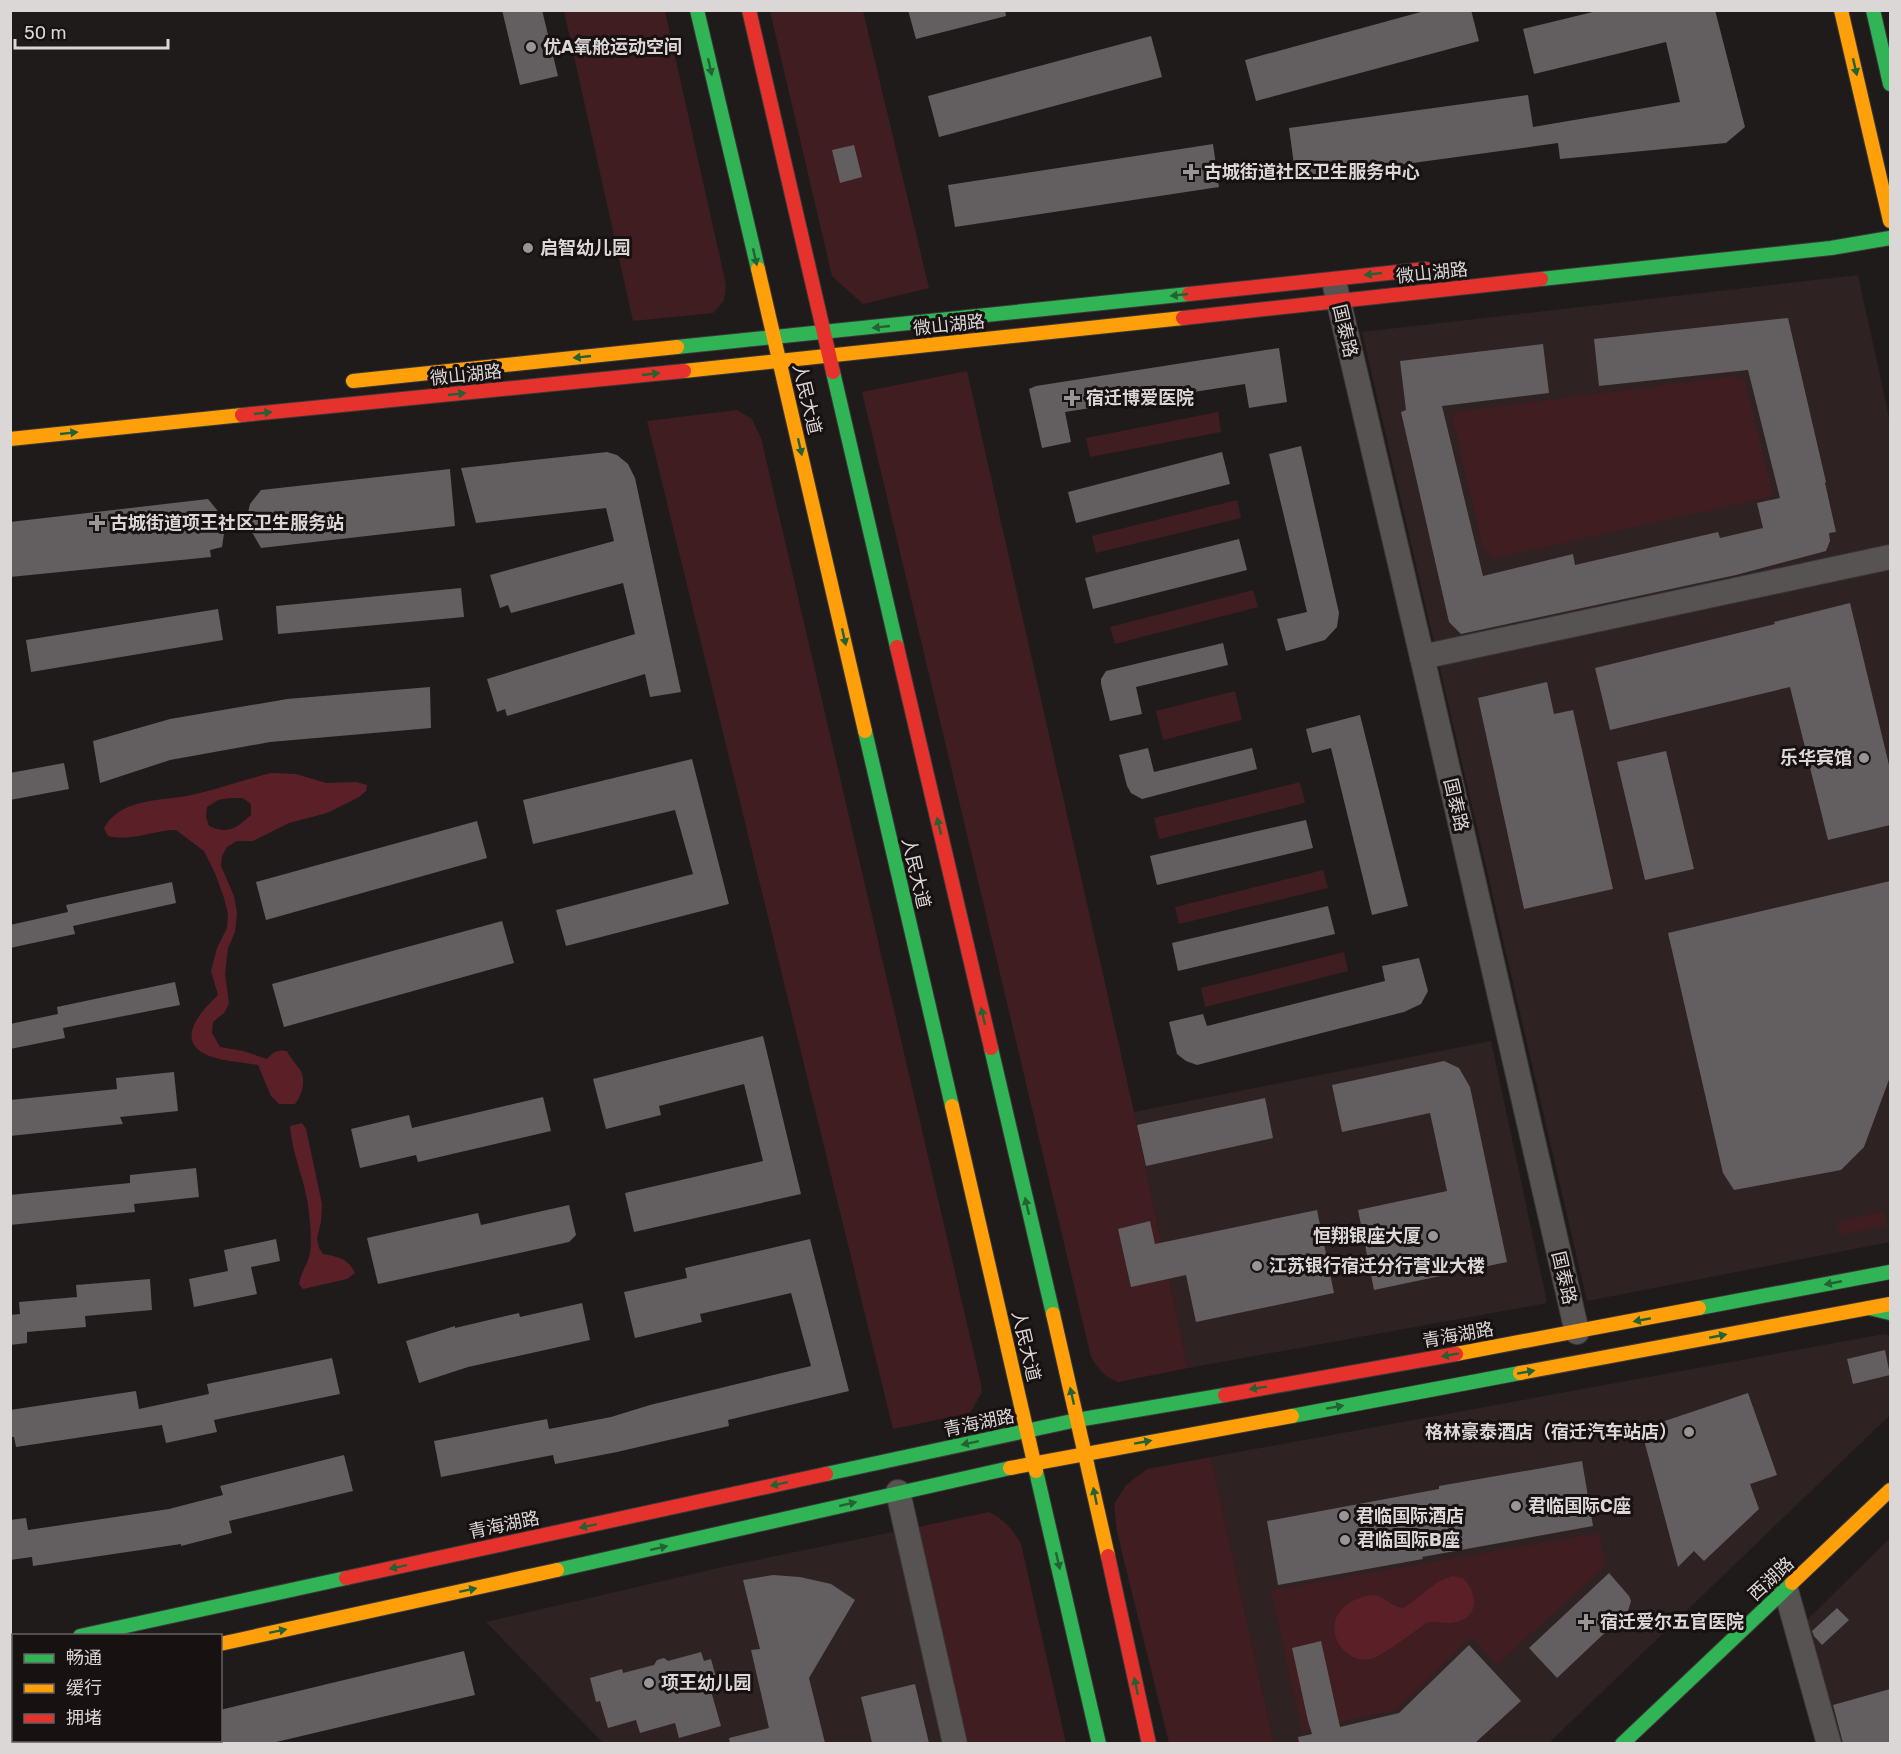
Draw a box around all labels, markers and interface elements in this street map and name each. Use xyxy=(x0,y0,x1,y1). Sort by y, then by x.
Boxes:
scale bar xyxy=(15,12,168,50)
text: 50 m xyxy=(24,22,67,44)
place label: 优A氧舱运动空间 xyxy=(543,36,682,58)
marker: 优A氧舱运动空间 xyxy=(524,40,538,54)
one-way arrow xyxy=(706,58,716,77)
one-way arrow xyxy=(1850,58,1860,77)
place label: 古城街道社区卫生服务中心 xyxy=(1204,161,1420,183)
marker: 古城街道社区卫生服务中心 xyxy=(1182,163,1200,181)
place label: 启智幼儿园 xyxy=(540,237,630,259)
marker: 启智幼儿园 xyxy=(521,241,535,255)
one-way arrow xyxy=(751,248,761,266)
street label: 微山湖路 xyxy=(1395,258,1469,288)
one-way arrow xyxy=(1363,269,1382,279)
one-way arrow xyxy=(1169,290,1188,300)
street label: 国泰路 xyxy=(1328,302,1362,360)
street label: 微山湖路 xyxy=(912,310,986,340)
one-way arrow xyxy=(871,322,890,331)
one-way arrow xyxy=(573,352,592,362)
street label: 微山湖路 xyxy=(429,360,503,390)
street label: 人民大道 xyxy=(788,361,826,437)
one-way arrow xyxy=(641,369,660,379)
place label: 宿迁博爱医院 xyxy=(1086,387,1194,409)
one-way arrow xyxy=(447,389,466,399)
marker: 宿迁博爱医院 xyxy=(1063,389,1081,407)
one-way arrow xyxy=(253,408,272,418)
one-way arrow xyxy=(59,428,78,438)
one-way arrow xyxy=(796,438,805,457)
place label: 古城街道项王社区卫生服务站 xyxy=(110,512,344,534)
marker: 古城街道项王社区卫生服务站 xyxy=(88,514,106,532)
one-way arrow xyxy=(839,628,849,646)
place label: 乐华宾馆 xyxy=(1780,747,1852,769)
marker: 乐华宾馆 xyxy=(1857,751,1871,765)
street label: 国泰路 xyxy=(1439,776,1473,834)
one-way arrow xyxy=(934,817,943,836)
street label: 人民大道 xyxy=(897,835,935,911)
one-way arrow xyxy=(978,1007,987,1026)
one-way arrow xyxy=(1022,1197,1032,1216)
place label: 恒翔银座大厦 xyxy=(1313,1225,1421,1247)
marker: 恒翔银座大厦 xyxy=(1426,1229,1440,1243)
street label: 国泰路 xyxy=(1547,1249,1581,1307)
place label: 江苏银行宿迁分行营业大楼 xyxy=(1269,1255,1485,1277)
marker: 江苏银行宿迁分行营业大楼 xyxy=(1250,1259,1264,1273)
one-way arrow xyxy=(1823,1279,1842,1288)
street label: 人民大道 xyxy=(1007,1308,1045,1384)
one-way arrow xyxy=(1632,1315,1651,1324)
street label: 青海湖路 xyxy=(1421,1318,1495,1352)
one-way arrow xyxy=(1709,1331,1728,1340)
one-way arrow xyxy=(1440,1351,1459,1360)
one-way arrow xyxy=(1517,1367,1536,1376)
one-way arrow xyxy=(1248,1384,1267,1393)
one-way arrow xyxy=(1066,1387,1076,1405)
one-way arrow xyxy=(1325,1402,1344,1411)
street label: 青海湖路 xyxy=(941,1405,1017,1441)
place label: 格林豪泰酒店（宿迁汽车站店） xyxy=(1425,1421,1677,1443)
marker: 格林豪泰酒店（宿迁汽车站店） xyxy=(1682,1425,1696,1439)
one-way arrow xyxy=(1133,1438,1152,1447)
one-way arrow xyxy=(960,1439,979,1448)
one-way arrow xyxy=(769,1480,788,1489)
one-way arrow xyxy=(1090,1486,1099,1505)
place label: 君临国际C座 xyxy=(1528,1495,1631,1517)
one-way arrow xyxy=(839,1498,858,1508)
marker: 君临国际C座 xyxy=(1509,1499,1523,1513)
place label: 君临国际酒店 xyxy=(1356,1505,1464,1527)
street label: 青海湖路 xyxy=(466,1507,542,1543)
marker: 君临国际酒店 xyxy=(1337,1509,1351,1523)
one-way arrow xyxy=(579,1521,598,1531)
place label: 君临国际B座 xyxy=(1357,1529,1460,1551)
marker: 君临国际B座 xyxy=(1338,1533,1352,1547)
one-way arrow xyxy=(649,1542,668,1552)
one-way arrow xyxy=(1054,1552,1063,1571)
street label: 西湖路 xyxy=(1744,1553,1798,1605)
one-way arrow xyxy=(388,1563,407,1572)
one-way arrow xyxy=(459,1585,478,1594)
place label: 宿迁爱尔五官医院 xyxy=(1600,1611,1744,1633)
marker: 宿迁爱尔五官医院 xyxy=(1577,1613,1595,1631)
one-way arrow xyxy=(268,1626,287,1636)
legend xyxy=(12,1634,222,1742)
text: 畅通 xyxy=(66,1647,102,1669)
place label: 项王幼儿园 xyxy=(661,1672,751,1694)
marker: 项王幼儿园 xyxy=(642,1676,656,1690)
text: 缓行 xyxy=(66,1677,102,1699)
one-way arrow xyxy=(1131,1677,1140,1696)
text: 拥堵 xyxy=(66,1707,102,1729)

